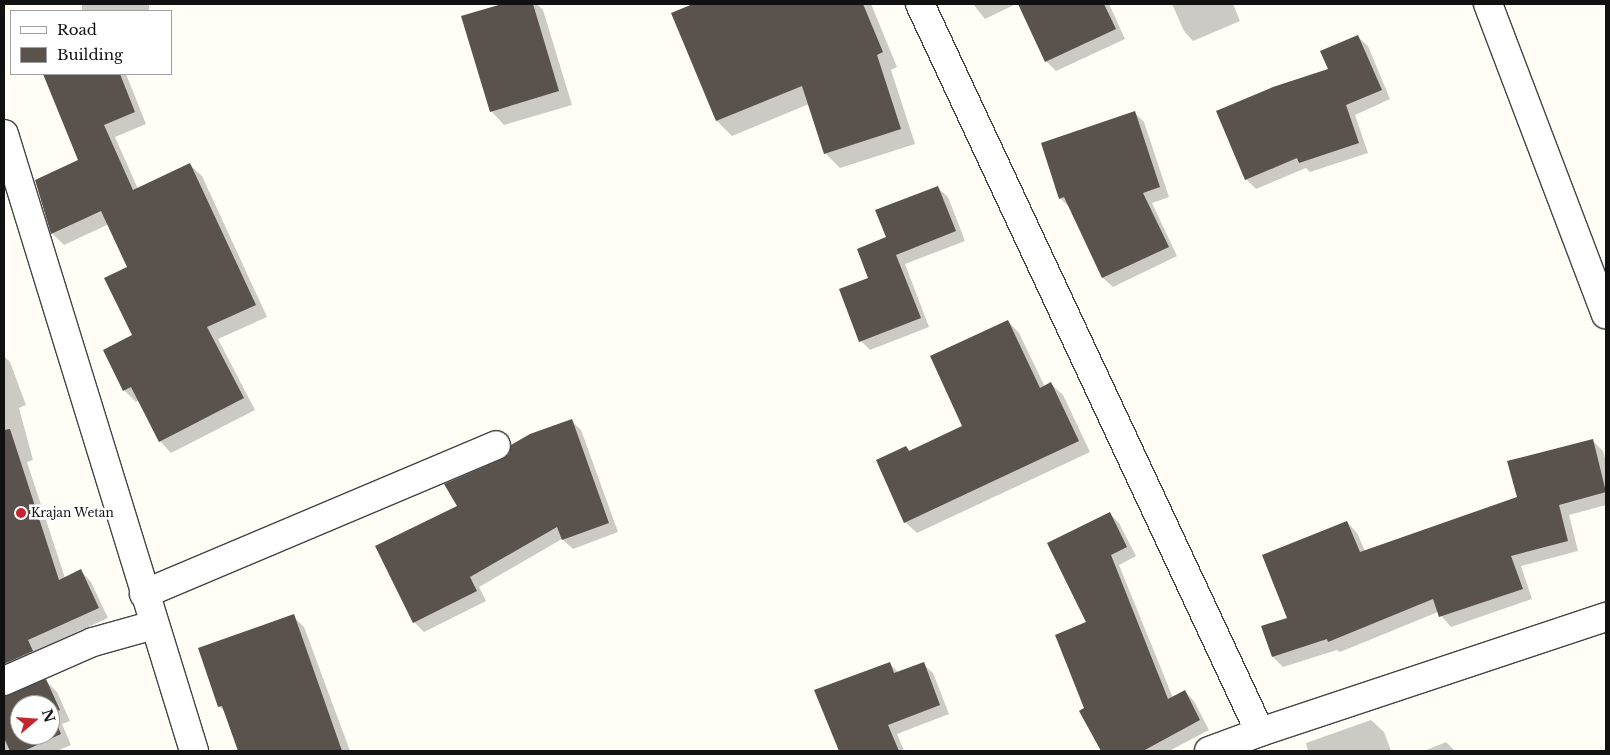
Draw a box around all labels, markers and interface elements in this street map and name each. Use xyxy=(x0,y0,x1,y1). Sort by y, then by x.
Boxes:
legend xyxy=(10,10,172,75)
text: Road xyxy=(57,20,97,39)
text: Building xyxy=(57,45,123,64)
place label: Krajan Wetan xyxy=(31,506,114,520)
marker: Krajan Wetan xyxy=(15,507,27,519)
north arrow xyxy=(10,695,60,745)
text: N xyxy=(38,707,59,725)

